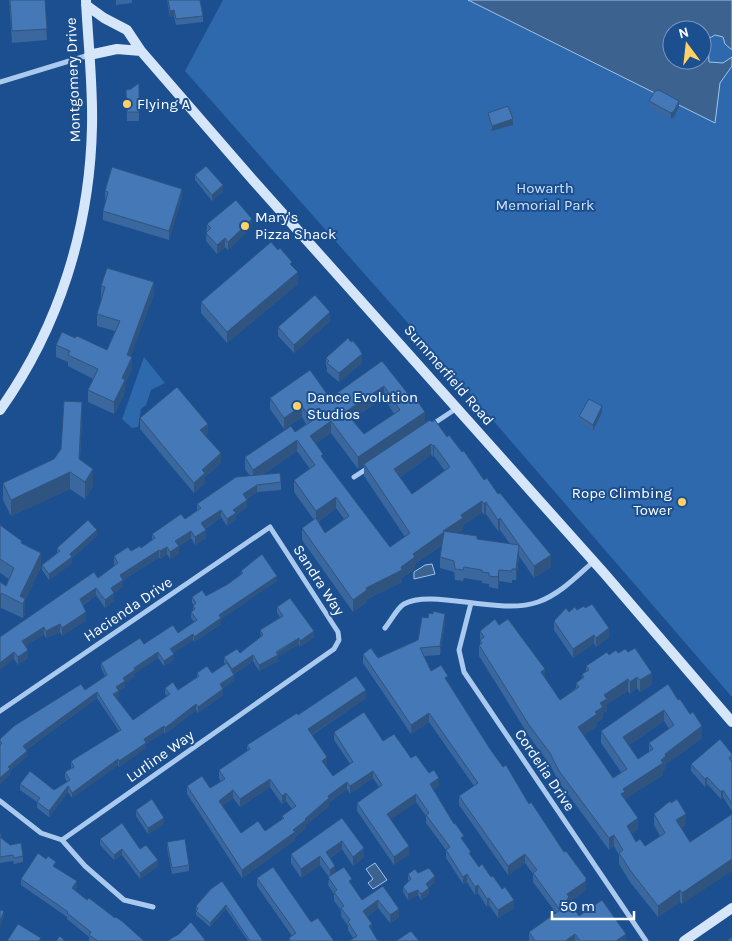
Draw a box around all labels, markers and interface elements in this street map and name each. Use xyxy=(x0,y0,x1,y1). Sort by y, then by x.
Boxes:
street label: Montgomery Drive xyxy=(62,17,84,143)
north arrow xyxy=(662,20,712,70)
text: N xyxy=(677,23,691,42)
place label: Flying A xyxy=(137,95,191,113)
marker: Flying A xyxy=(121,98,133,110)
park label: Howarth Memorial Park xyxy=(496,179,594,214)
place label: Mary's Pizza Shack xyxy=(255,208,336,243)
marker: Mary's Pizza Shack xyxy=(239,220,251,232)
street label: Summerfield Road xyxy=(400,321,498,429)
place label: Dance Evolution Studios xyxy=(307,388,418,423)
marker: Dance Evolution Studios xyxy=(291,400,303,412)
place label: Rope Climbing Tower xyxy=(572,484,673,519)
marker: Rope Climbing Tower xyxy=(676,496,688,508)
street label: Sandra Way xyxy=(289,541,349,619)
street label: Hacienda Drive xyxy=(80,573,176,645)
street label: Lurline Way xyxy=(123,726,197,786)
street label: Cordelia Drive xyxy=(511,726,579,814)
scale bar xyxy=(552,888,634,920)
text: 50 m xyxy=(560,897,595,915)

